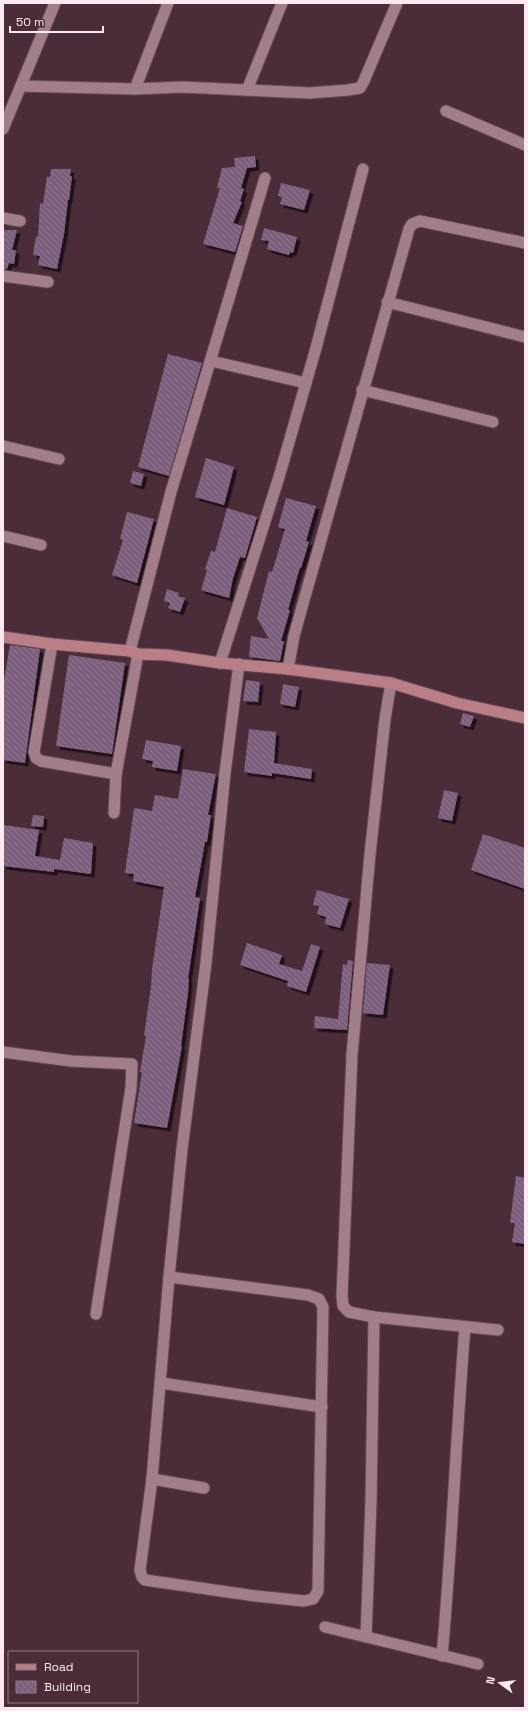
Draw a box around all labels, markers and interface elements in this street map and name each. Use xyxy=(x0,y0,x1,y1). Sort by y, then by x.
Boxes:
scale bar xyxy=(10,8,103,34)
text: 50 m xyxy=(16,14,44,30)
legend xyxy=(8,1651,138,1703)
text: Road xyxy=(44,1659,73,1675)
north arrow xyxy=(480,1663,520,1703)
text: N xyxy=(483,1675,498,1686)
text: Building xyxy=(44,1679,91,1695)

